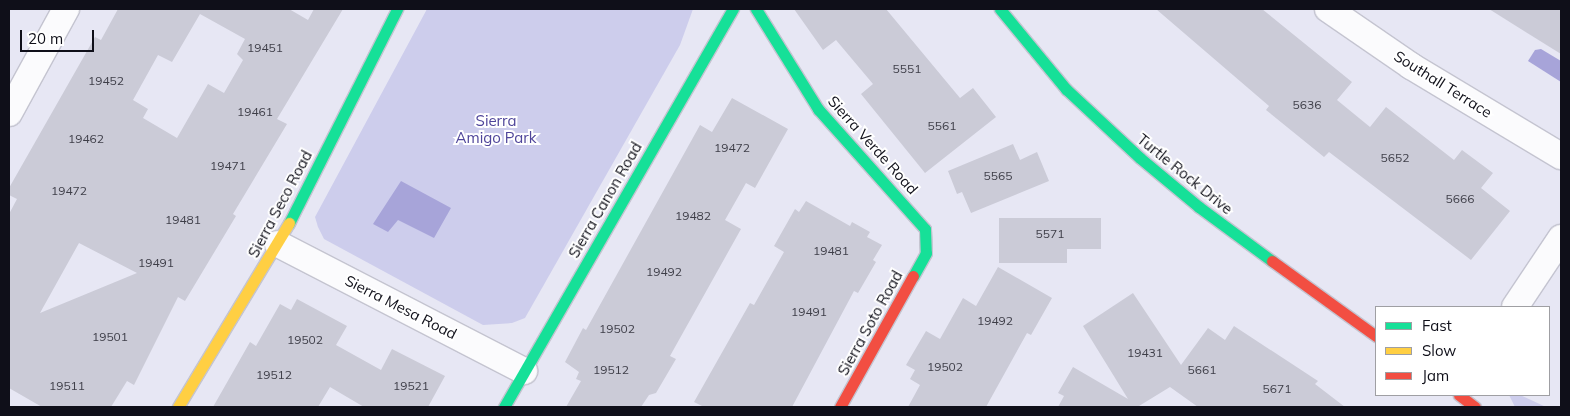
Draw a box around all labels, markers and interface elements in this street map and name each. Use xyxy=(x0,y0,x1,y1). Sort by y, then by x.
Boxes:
scale bar xyxy=(22,20,96,52)
text: 20 m xyxy=(28,29,63,48)
house number: 19451 xyxy=(247,41,283,55)
street label: Southall Terrace xyxy=(1391,47,1495,121)
house number: 5551 xyxy=(893,62,921,76)
house number: 19452 xyxy=(88,74,124,88)
street label: Sierra Verde Road xyxy=(824,92,922,198)
house number: 5636 xyxy=(1293,98,1321,112)
house number: 19461 xyxy=(237,105,273,119)
park label: Sierra Amigo Park xyxy=(456,111,536,146)
house number: 5561 xyxy=(928,119,956,133)
street label: Turtle Rock Drive xyxy=(1134,130,1236,218)
house number: 19462 xyxy=(68,132,104,146)
street label: Sierra Canon Road xyxy=(565,139,645,261)
house number: 19472 xyxy=(714,141,750,155)
street label: Sierra Seco Road xyxy=(244,147,316,261)
house number: 5652 xyxy=(1381,151,1409,165)
house number: 19471 xyxy=(210,159,246,173)
house number: 5565 xyxy=(984,169,1012,183)
house number: 19472 xyxy=(51,184,87,198)
house number: 5666 xyxy=(1446,192,1474,206)
house number: 19482 xyxy=(675,209,711,223)
house number: 19481 xyxy=(165,213,201,227)
house number: 5571 xyxy=(1036,227,1064,241)
house number: 19481 xyxy=(813,244,849,258)
house number: 19491 xyxy=(138,256,174,270)
house number: 19492 xyxy=(646,265,682,279)
street label: Sierra Soto Road xyxy=(834,267,906,379)
street label: Sierra Mesa Road xyxy=(342,271,460,343)
house number: 19491 xyxy=(791,305,827,319)
legend xyxy=(1375,306,1550,396)
house number: 19492 xyxy=(977,314,1013,328)
text: Fast xyxy=(1422,316,1452,335)
house number: 19502 xyxy=(599,322,635,336)
house number: 19501 xyxy=(92,330,128,344)
house number: 19502 xyxy=(287,333,323,347)
text: Slow xyxy=(1422,341,1456,360)
house number: 19431 xyxy=(1127,346,1163,360)
house number: 19502 xyxy=(927,360,963,374)
house number: 19512 xyxy=(593,363,629,377)
house number: 5661 xyxy=(1188,363,1216,377)
text: Jam xyxy=(1422,366,1449,385)
house number: 19512 xyxy=(256,368,292,382)
house number: 19511 xyxy=(49,379,85,393)
house number: 19521 xyxy=(393,379,429,393)
house number: 5671 xyxy=(1263,382,1291,396)

